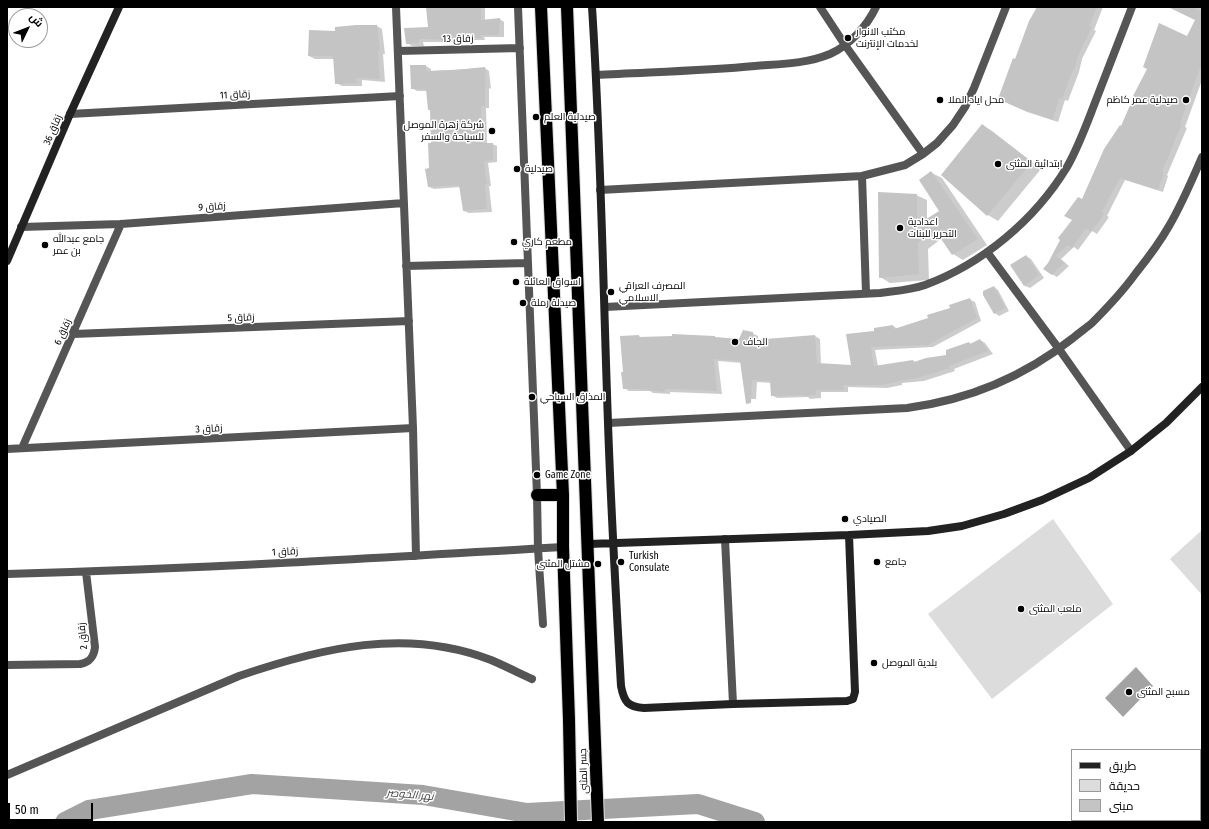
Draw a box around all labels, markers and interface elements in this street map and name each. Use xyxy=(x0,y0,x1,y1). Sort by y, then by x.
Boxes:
north arrow xyxy=(8,8,48,48)
text: ش xyxy=(27,11,46,30)
place label: مكتب الانوار لخدمات الإنترنت xyxy=(856,26,918,50)
street label: زقاق 13 xyxy=(442,33,474,45)
marker: مكتب الانوار لخدمات الإنترنت xyxy=(843,33,853,43)
street label: زقاق 11 xyxy=(220,88,250,102)
place label: محل اياد الملا xyxy=(948,94,1004,106)
place label: صيدلية عمر كاظم xyxy=(1106,94,1178,106)
marker: محل اياد الملا xyxy=(935,95,945,105)
marker: صيدلية عمر كاظم xyxy=(1181,95,1191,105)
place label: صيدلية العلم xyxy=(544,111,596,123)
marker: صيدلية العلم xyxy=(531,112,541,122)
street label: زقاق 36 xyxy=(41,113,65,147)
place label: شركة زهرة الموصل للسياحة والسفر xyxy=(404,119,484,142)
marker: شركة زهرة الموصل للسياحة والسفر xyxy=(487,126,497,136)
place label: ابتدائية المثنى xyxy=(1006,158,1062,170)
marker: ابتدائية المثنى xyxy=(993,159,1003,169)
place label: صيدلية xyxy=(525,163,553,175)
marker: صيدلية xyxy=(512,164,522,174)
street label: زقاق 9 xyxy=(198,200,226,214)
place label: اعدادية التحرير للبنات xyxy=(908,216,957,240)
marker: اعدادية التحرير للبنات xyxy=(895,223,905,233)
place label: جامع عبدالله بن عمر xyxy=(53,233,104,256)
place label: مطعم كاري xyxy=(522,236,572,248)
marker: مطعم كاري xyxy=(509,237,519,247)
marker: جامع عبدالله بن عمر xyxy=(40,240,50,250)
place label: اسواق العائلة xyxy=(524,276,581,288)
marker: اسواق العائلة xyxy=(511,277,521,287)
place label: المصرف العراقي الاسلامي xyxy=(619,280,685,304)
marker: المصرف العراقي الاسلامي xyxy=(606,287,616,297)
place label: صيدلة رملة xyxy=(531,297,576,309)
marker: صيدلة رملة xyxy=(518,298,528,308)
street label: زقاق 5 xyxy=(227,312,255,324)
street label: زقاق 6 xyxy=(52,317,74,347)
place label: الجاف xyxy=(743,336,768,348)
marker: الجاف xyxy=(730,337,740,347)
place label: المذاق السياحي xyxy=(540,391,606,403)
marker: المذاق السياحي xyxy=(527,392,537,402)
street label: زقاق 3 xyxy=(195,422,223,436)
place label: Game Zone xyxy=(545,469,591,481)
marker: Game Zone xyxy=(532,470,542,480)
place label: الصيادي xyxy=(853,513,887,525)
marker: الصيادي xyxy=(840,514,850,524)
street label: زقاق 1 xyxy=(271,545,299,559)
place label: Turkish Consulate xyxy=(629,550,669,574)
place label: جامع xyxy=(885,556,906,568)
marker: Turkish Consulate xyxy=(616,557,626,567)
marker: جامع xyxy=(872,557,882,567)
place label: مشتل المثنى xyxy=(536,558,590,570)
marker: مشتل المثنى xyxy=(593,559,603,569)
place label: ملعب المثنى xyxy=(1029,603,1082,615)
marker: ملعب المثنى xyxy=(1016,604,1026,614)
street label: زقاق 2 xyxy=(76,622,90,650)
place label: بلدية الموصل xyxy=(882,657,937,669)
marker: بلدية الموصل xyxy=(869,658,879,668)
place label: مسبح المثنى xyxy=(1137,686,1190,698)
marker: مسبح المثنى xyxy=(1124,687,1134,697)
street label: جسر المثنى xyxy=(577,748,591,794)
legend xyxy=(1071,749,1201,821)
text: طريق xyxy=(1109,759,1136,773)
text: حديقة xyxy=(1109,779,1140,793)
water label: نهر الخوصر xyxy=(386,786,434,804)
scale bar xyxy=(10,795,95,821)
text: مبنى xyxy=(1109,799,1134,813)
text: 50 m xyxy=(15,803,39,817)

